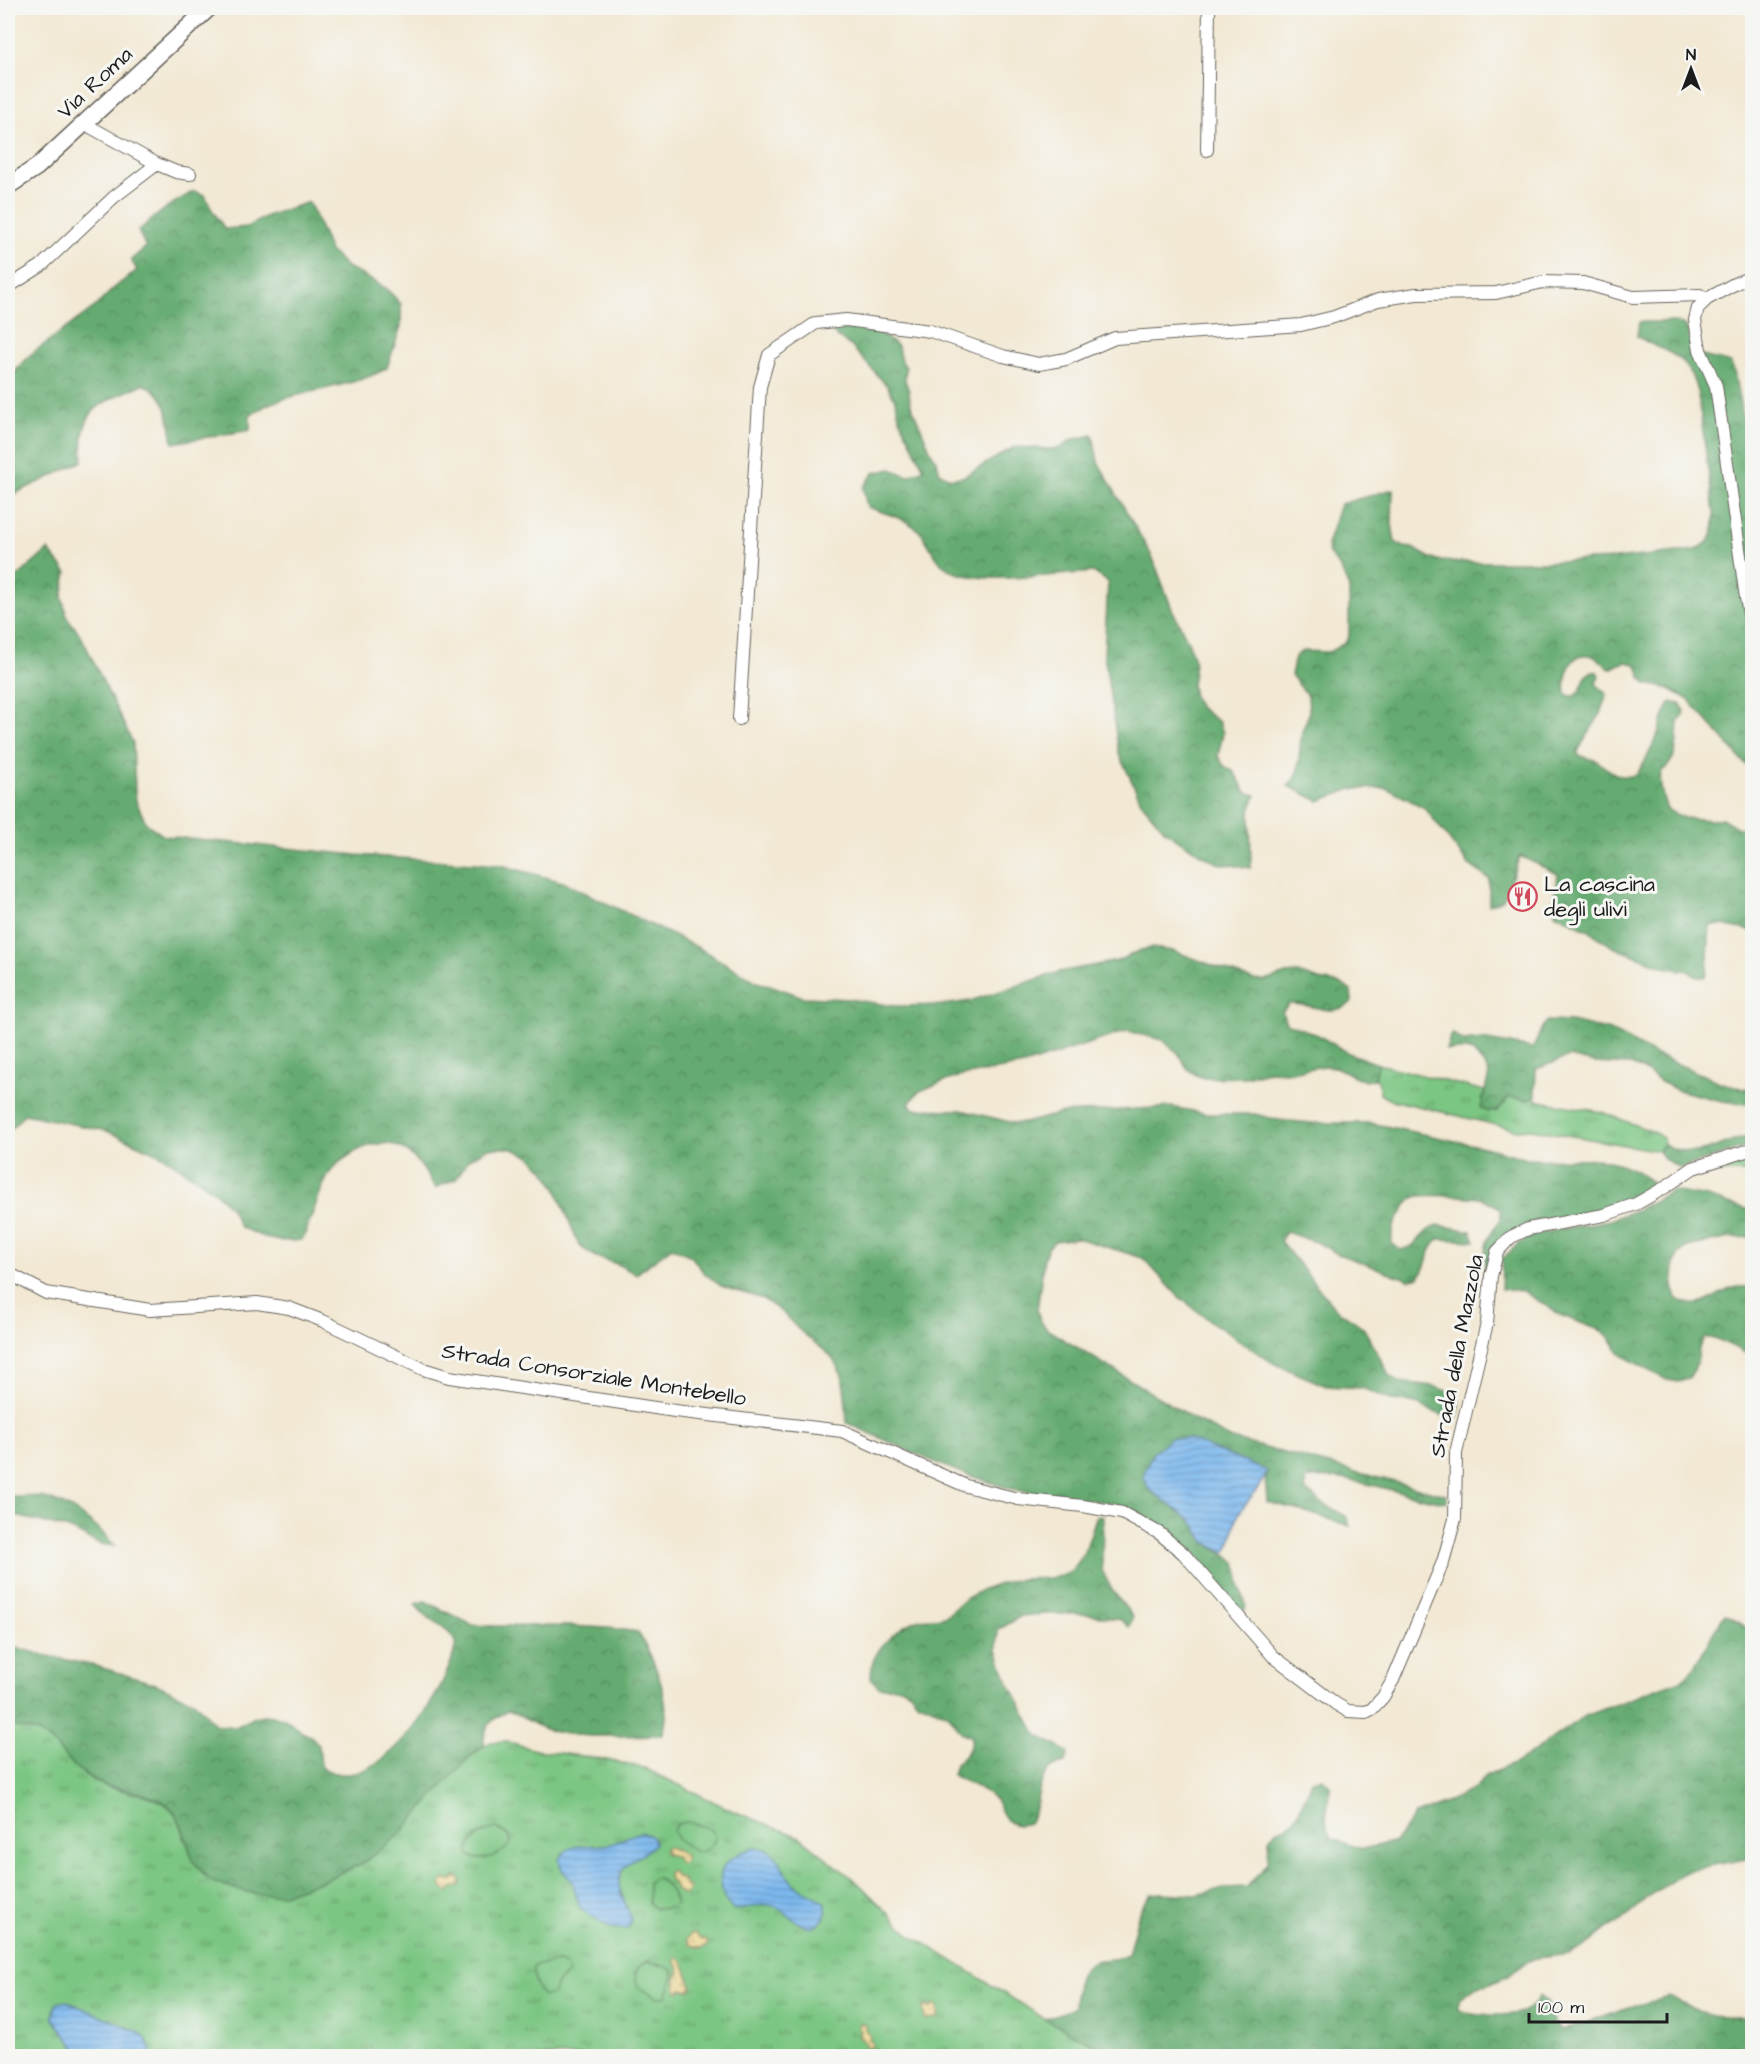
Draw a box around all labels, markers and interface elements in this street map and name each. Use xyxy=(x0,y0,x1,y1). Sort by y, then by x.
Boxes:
north arrow xyxy=(1661,39,1721,99)
street label: Via Roma xyxy=(50,40,140,126)
text: N xyxy=(1686,44,1696,66)
place label: La cascina degli ulivi xyxy=(1544,869,1655,926)
restaurant icon: La cascina degli ulivi xyxy=(1507,881,1539,913)
street label: Strada della Mazzola xyxy=(1422,1252,1492,1460)
street label: Strada Consorziale Montebello xyxy=(440,1336,749,1414)
scale bar xyxy=(1529,1986,1667,2024)
text: 100 m xyxy=(1538,1995,1584,2020)

